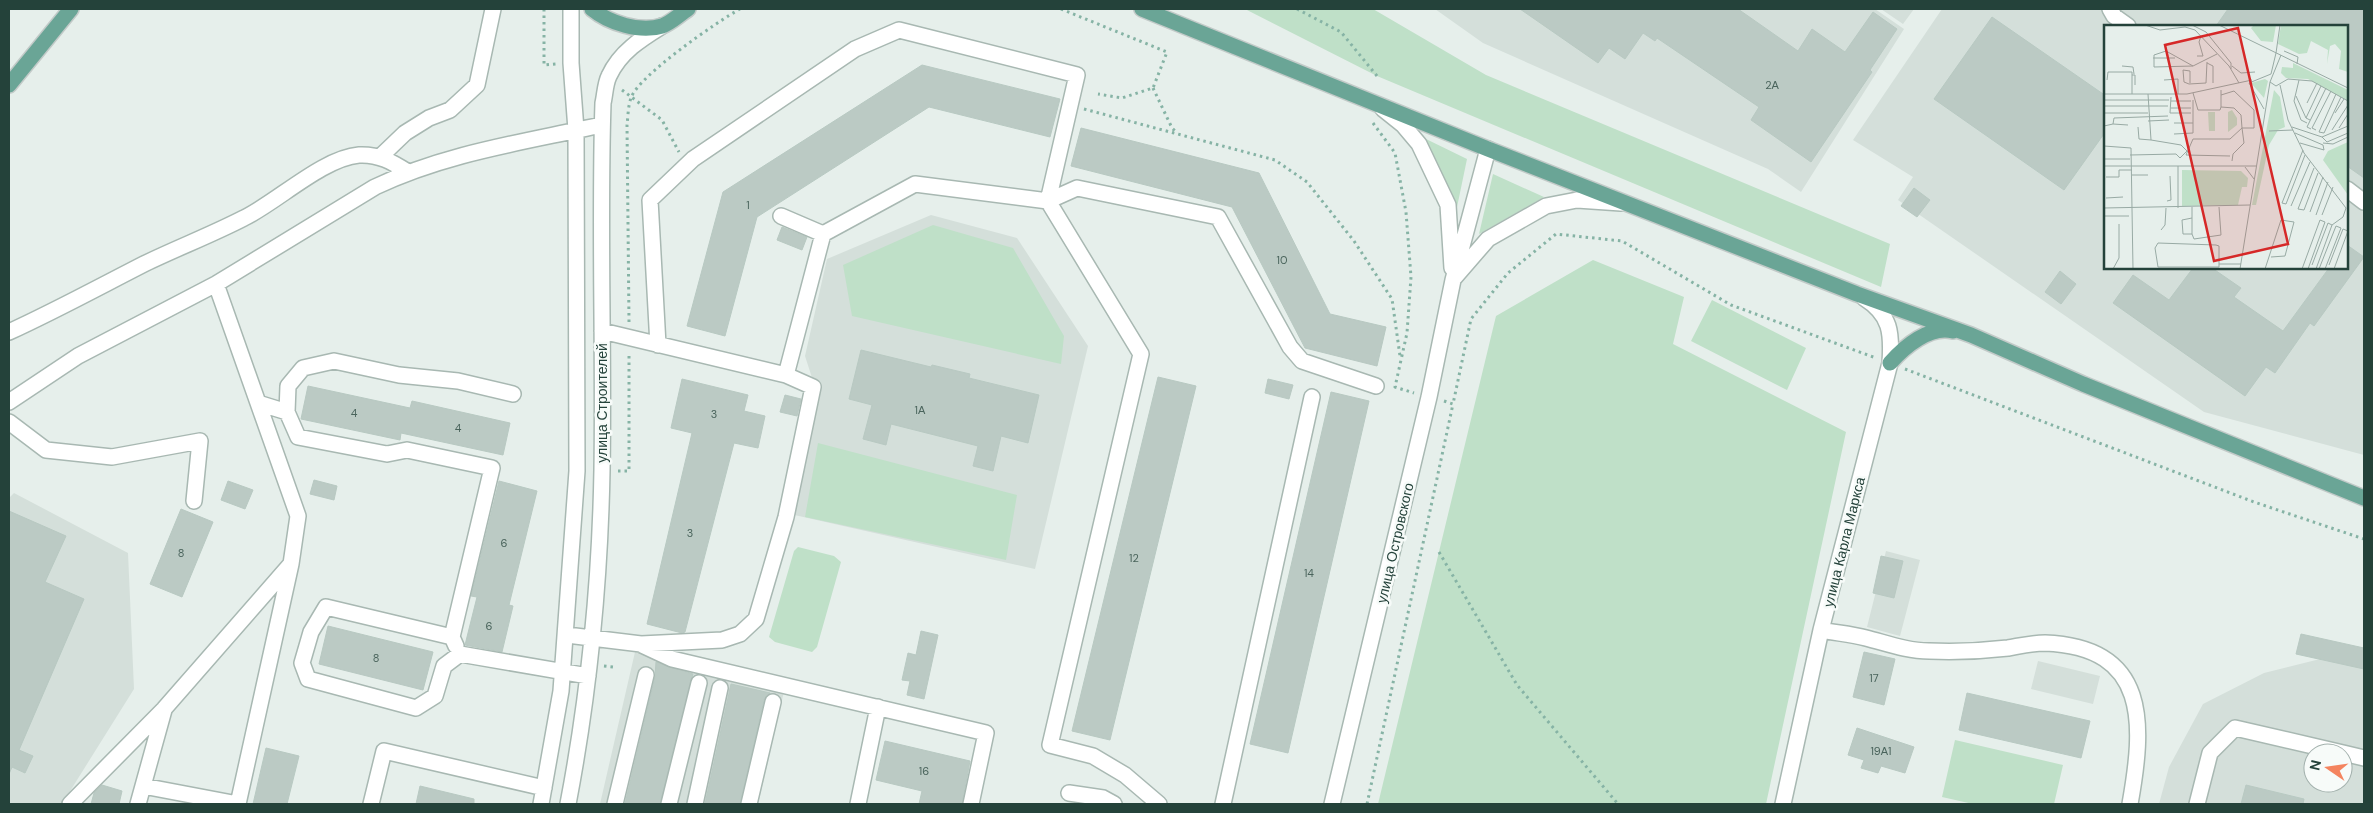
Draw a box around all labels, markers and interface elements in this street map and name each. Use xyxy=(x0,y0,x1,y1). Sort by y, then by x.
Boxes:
inset map xyxy=(2104,25,2348,269)
house number: 2А xyxy=(1765,78,1779,92)
house number: 1 xyxy=(746,198,750,212)
house number: 10 xyxy=(1277,253,1287,267)
street label: улица Строителей xyxy=(593,343,611,463)
house number: 1А xyxy=(915,403,926,417)
house number: 4 xyxy=(351,406,358,420)
house number: 3 xyxy=(711,407,717,421)
house number: 4 xyxy=(455,421,462,435)
street label: улица Карла Маркса xyxy=(1819,475,1869,609)
street label: улица Островского xyxy=(1372,481,1418,605)
house number: 3 xyxy=(687,526,693,540)
house number: 6 xyxy=(501,536,508,550)
house number: 8 xyxy=(178,546,184,560)
house number: 12 xyxy=(1129,551,1139,565)
house number: 14 xyxy=(1304,566,1314,580)
house number: 6 xyxy=(486,619,493,633)
house number: 8 xyxy=(373,651,379,665)
house number: 17 xyxy=(1869,671,1879,685)
north arrow xyxy=(2303,743,2353,793)
house number: 19А1 xyxy=(1870,744,1892,758)
text: N xyxy=(2305,758,2325,772)
house number: 16 xyxy=(919,764,929,778)

